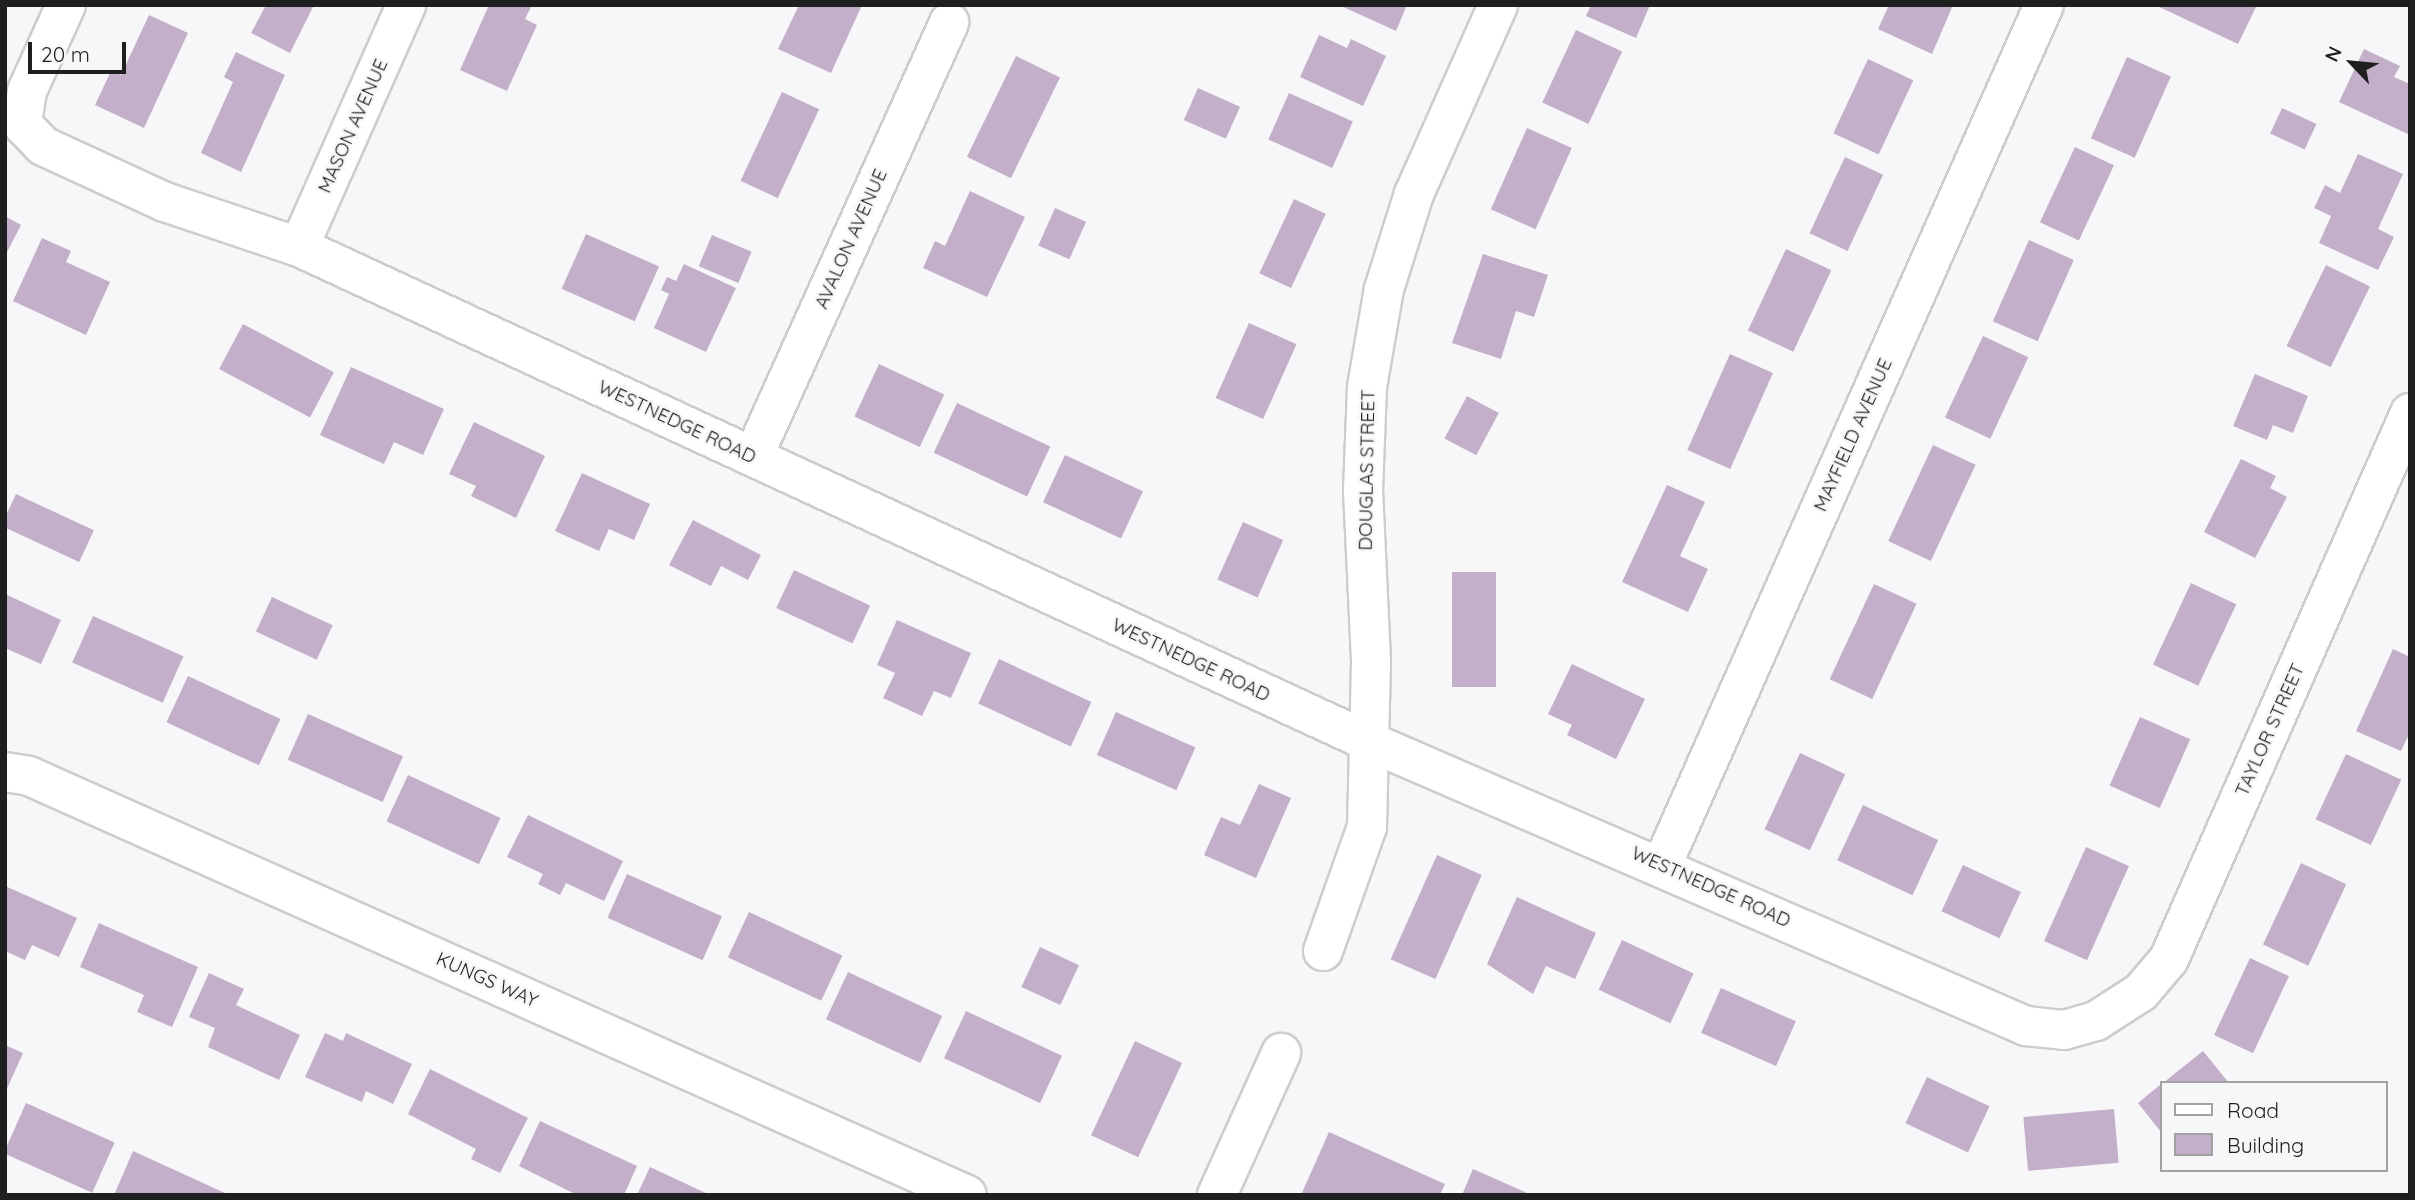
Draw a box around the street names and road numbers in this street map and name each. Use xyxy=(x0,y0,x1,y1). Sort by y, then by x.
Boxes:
street label: MASON AVENUE xyxy=(313,55,393,197)
street label: AVALON AVENUE xyxy=(810,166,892,312)
street label: MAYFIELD AVENUE xyxy=(1809,355,1897,515)
street label: WESTNEDGE ROAD xyxy=(594,375,760,469)
street label: DOUGLAS STREET xyxy=(1354,389,1380,551)
street label: WESTNEDGE ROAD xyxy=(1108,613,1274,707)
street label: TAYLOR STREET xyxy=(2231,660,2309,800)
street label: WESTNEDGE ROAD xyxy=(1628,842,1794,932)
street label: KUNGS WAY xyxy=(433,947,541,1013)

